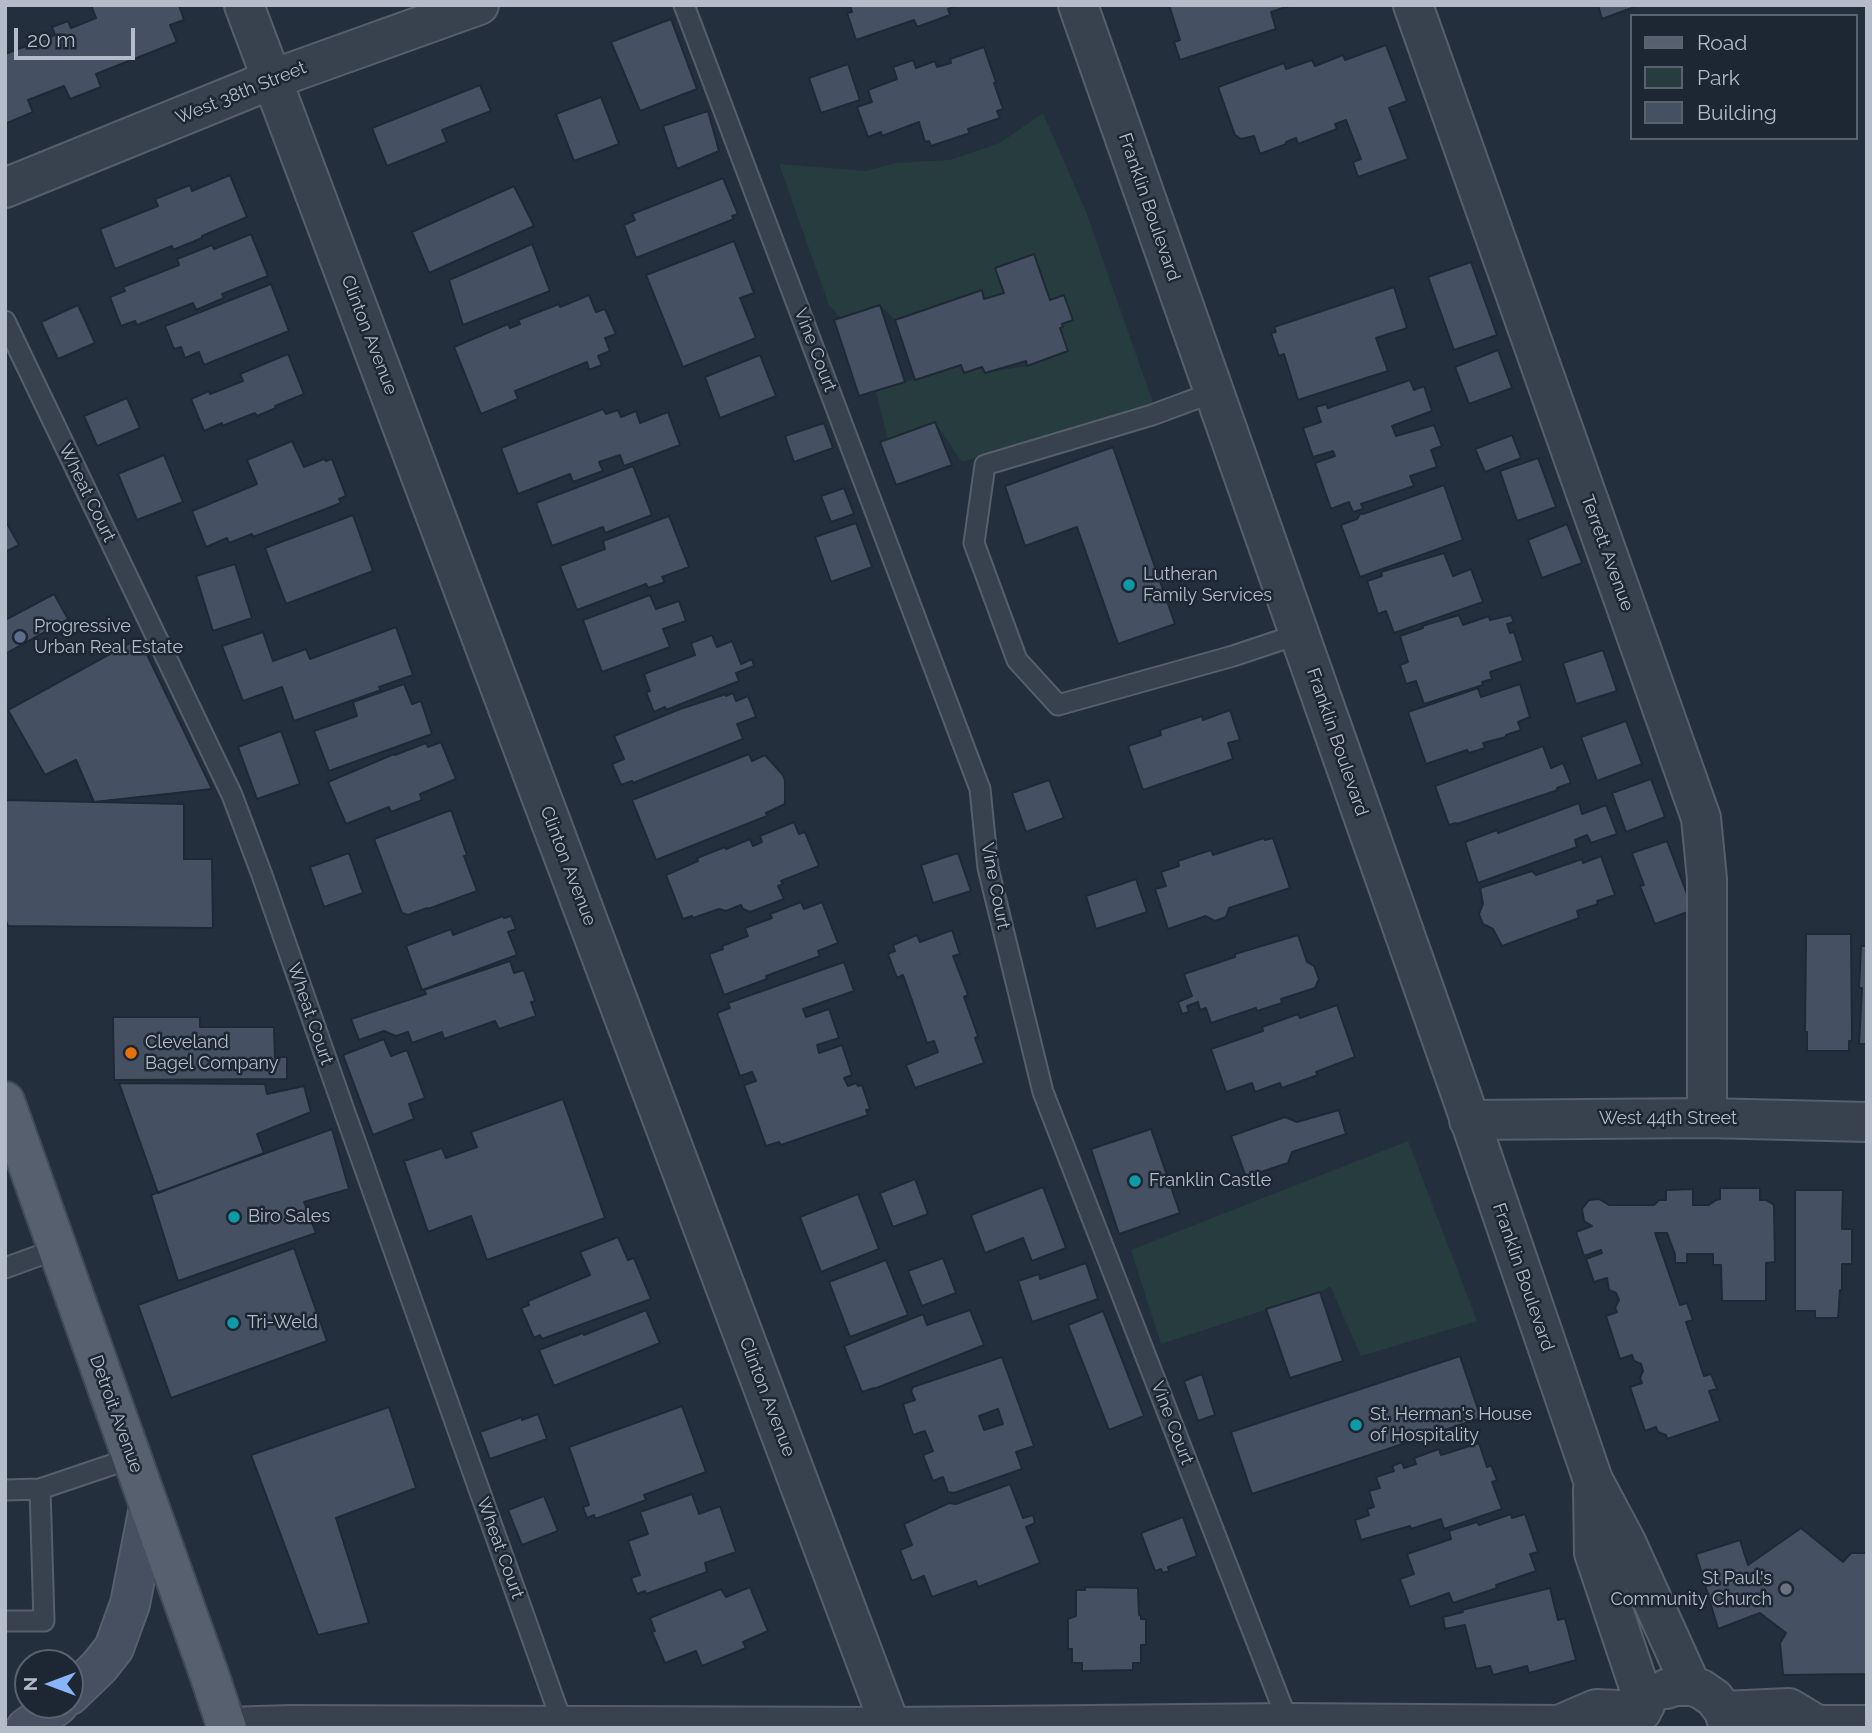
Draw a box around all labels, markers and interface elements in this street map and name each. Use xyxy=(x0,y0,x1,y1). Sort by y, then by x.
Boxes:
scale bar xyxy=(18,14,138,58)
legend xyxy=(1630,14,1858,140)
text: 20 m xyxy=(27,27,75,52)
text: Road xyxy=(1697,30,1747,55)
street label: West 38th Street xyxy=(173,57,309,129)
text: Park xyxy=(1697,65,1740,90)
text: Building xyxy=(1697,100,1777,125)
street label: Franklin Boulevard xyxy=(1114,130,1184,284)
street label: Clinton Avenue xyxy=(336,272,402,398)
street label: Vine Court xyxy=(789,305,841,395)
street label: Wheat Court xyxy=(54,440,120,546)
street label: Terrett Avenue xyxy=(1576,492,1638,614)
place label: Lutheran Family Services xyxy=(1143,564,1272,606)
marker: Lutheran Family Services xyxy=(1121,577,1137,593)
place label: Progressive Urban Real Estate xyxy=(34,616,183,658)
marker: Progressive Urban Real Estate xyxy=(12,629,28,645)
street label: Franklin Boulevard xyxy=(1302,665,1372,819)
street label: Clinton Avenue xyxy=(535,803,601,929)
street label: Vine Court xyxy=(976,841,1014,931)
street label: Wheat Court xyxy=(282,960,338,1068)
place label: Cleveland Bagel Company xyxy=(145,1032,279,1074)
marker: Cleveland Bagel Company xyxy=(123,1045,139,1061)
street label: West 44th Street xyxy=(1599,1108,1737,1130)
place label: Franklin Castle xyxy=(1149,1170,1271,1192)
marker: Franklin Castle xyxy=(1127,1173,1143,1189)
street label: Franklin Boulevard xyxy=(1488,1200,1558,1354)
place label: Biro Sales xyxy=(248,1206,330,1228)
marker: Biro Sales xyxy=(226,1209,242,1225)
place label: Tri-Weld xyxy=(247,1312,318,1334)
marker: Tri-Weld xyxy=(225,1315,241,1331)
street label: Clinton Avenue xyxy=(734,1334,800,1460)
street label: Detroit Avenue xyxy=(85,1352,147,1476)
street label: Vine Court xyxy=(1146,1378,1198,1468)
place label: St. Herman's House of Hospitality xyxy=(1370,1404,1532,1446)
marker: St. Herman's House of Hospitality xyxy=(1348,1417,1364,1433)
street label: Wheat Court xyxy=(472,1494,528,1602)
place label: St Paul's Community Church xyxy=(1610,1568,1772,1610)
marker: St Paul's Community Church xyxy=(1778,1581,1794,1597)
north arrow xyxy=(14,1649,84,1719)
text: N xyxy=(19,1677,41,1691)

